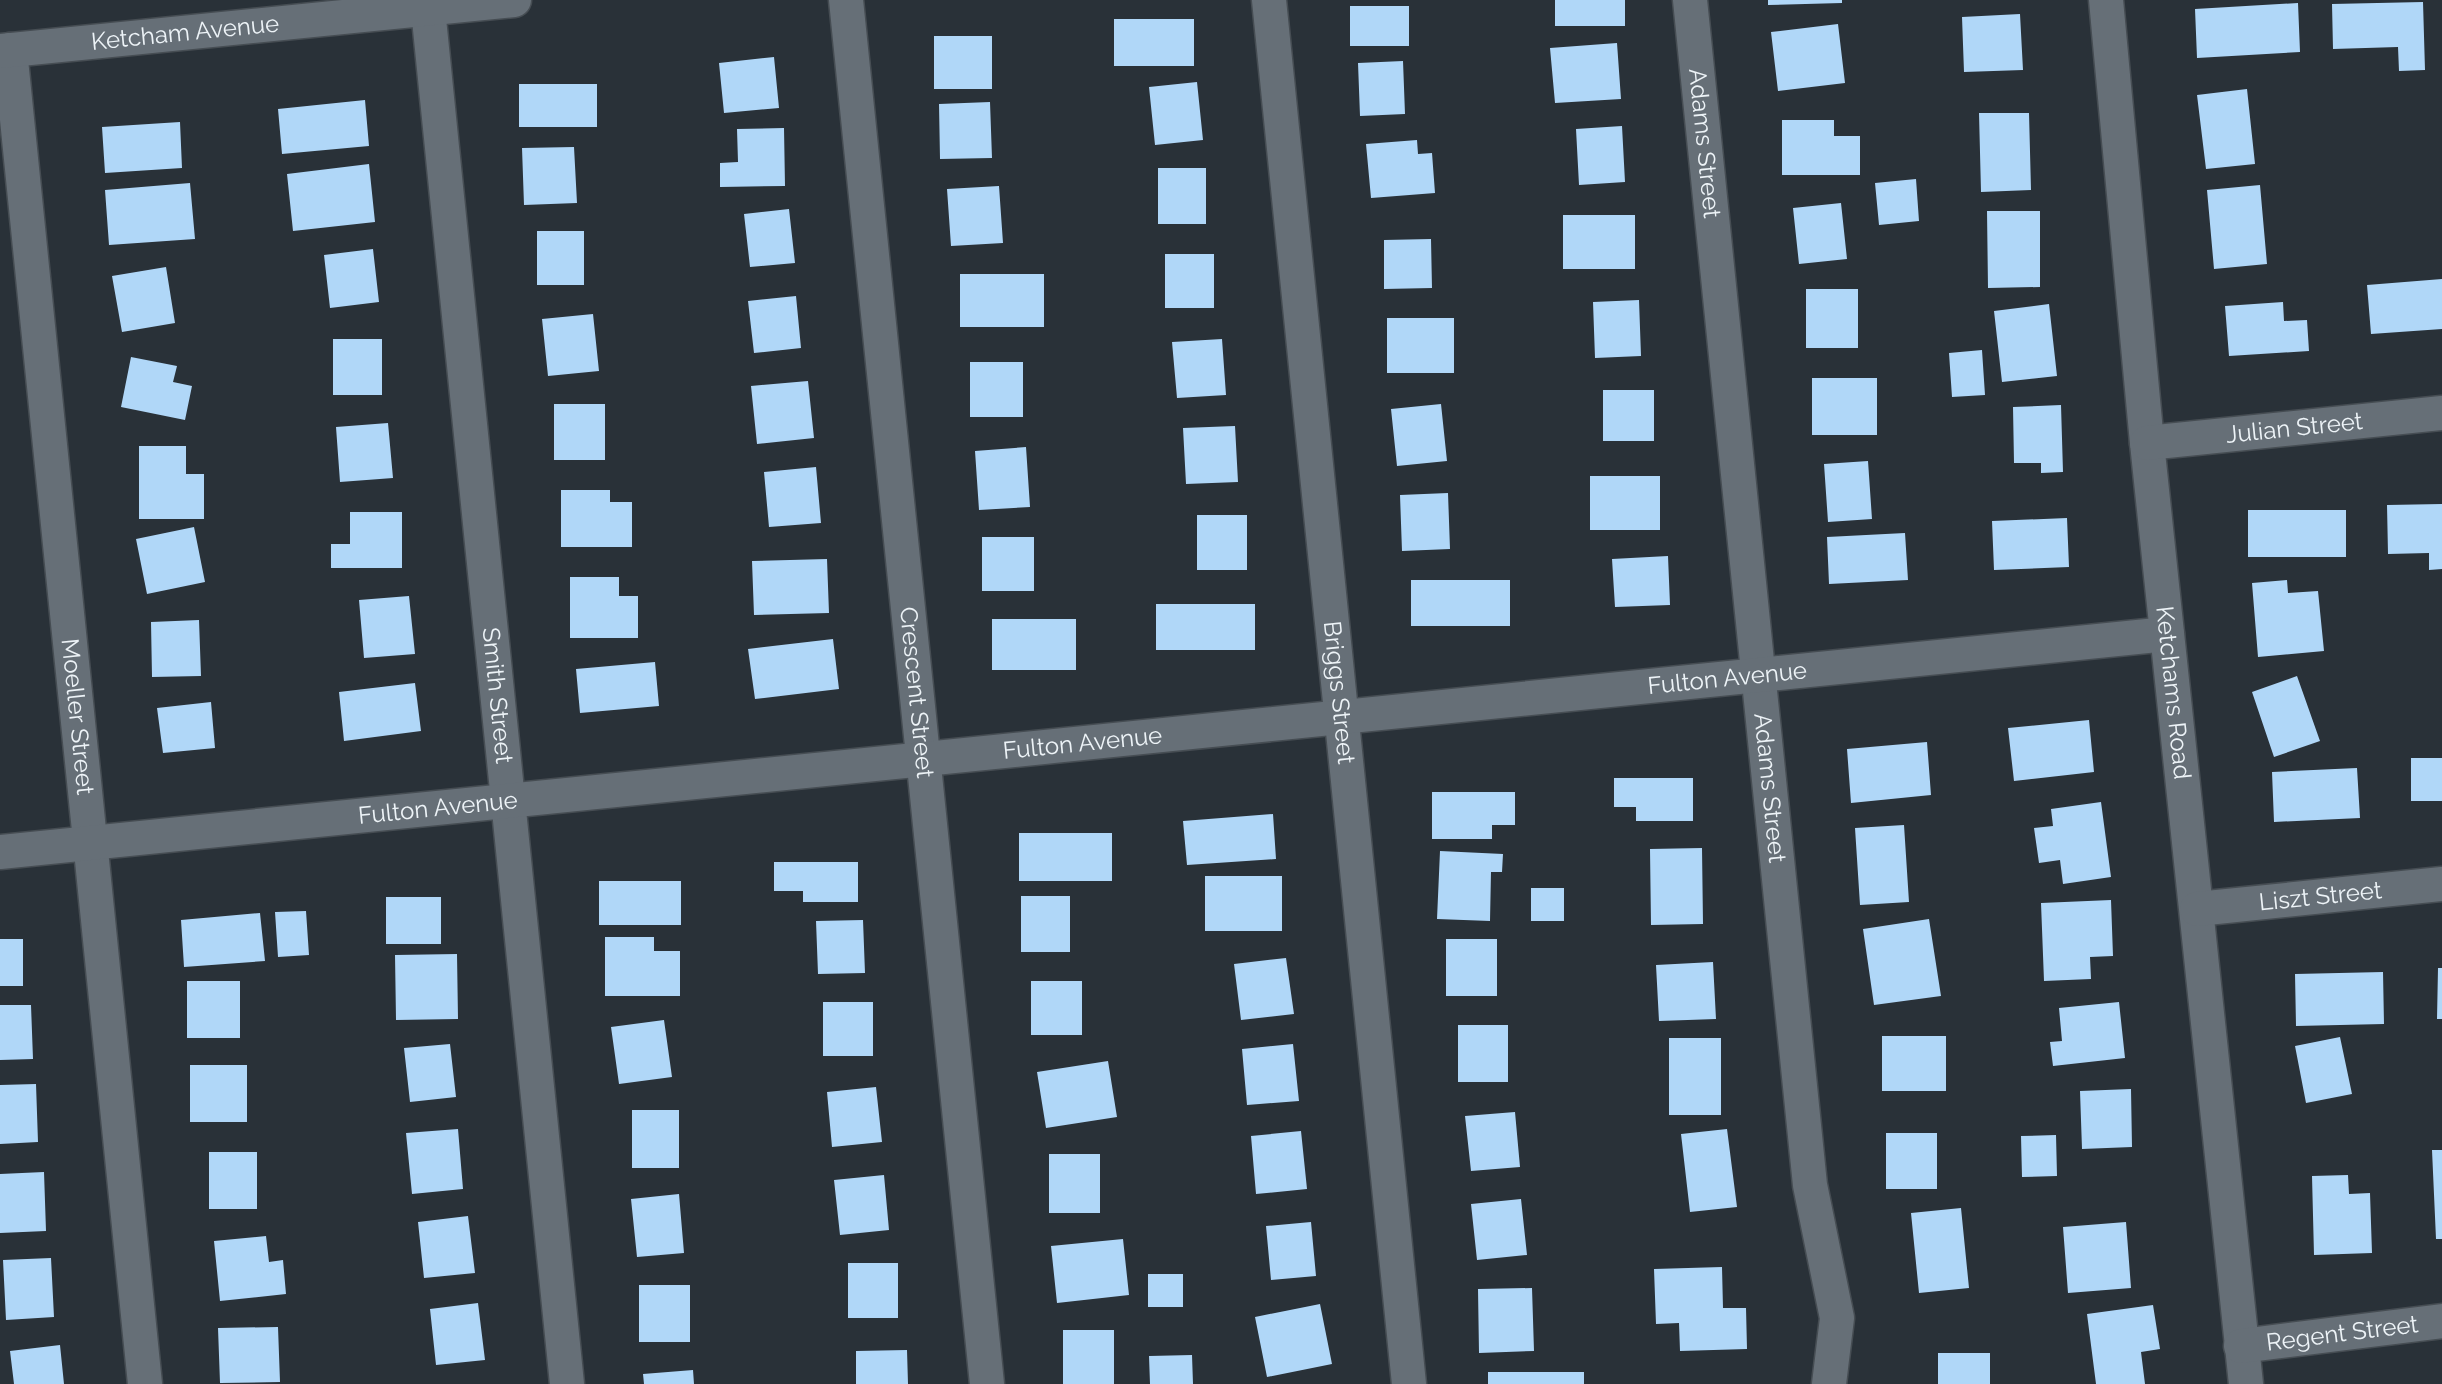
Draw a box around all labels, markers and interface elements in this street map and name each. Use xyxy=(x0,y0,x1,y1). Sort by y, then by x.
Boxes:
street label: Ketcham Avenue xyxy=(90,8,280,56)
street label: Adams Street xyxy=(1683,67,1727,219)
street label: Julian Street xyxy=(2224,406,2364,449)
street label: Crescent Street xyxy=(894,605,940,779)
street label: Ketchams Road xyxy=(2150,605,2197,781)
street label: Briggs Street xyxy=(1318,620,1361,765)
street label: Smith Street xyxy=(477,626,519,765)
street label: Moeller Street xyxy=(56,637,100,796)
street label: Fulton Avenue xyxy=(1646,655,1808,700)
street label: Adams Street xyxy=(1748,712,1792,864)
street label: Fulton Avenue xyxy=(1001,720,1164,765)
street label: Fulton Avenue xyxy=(357,785,519,830)
street label: Liszt Street xyxy=(2257,875,2383,917)
street label: Regent Street xyxy=(2264,1309,2420,1357)

